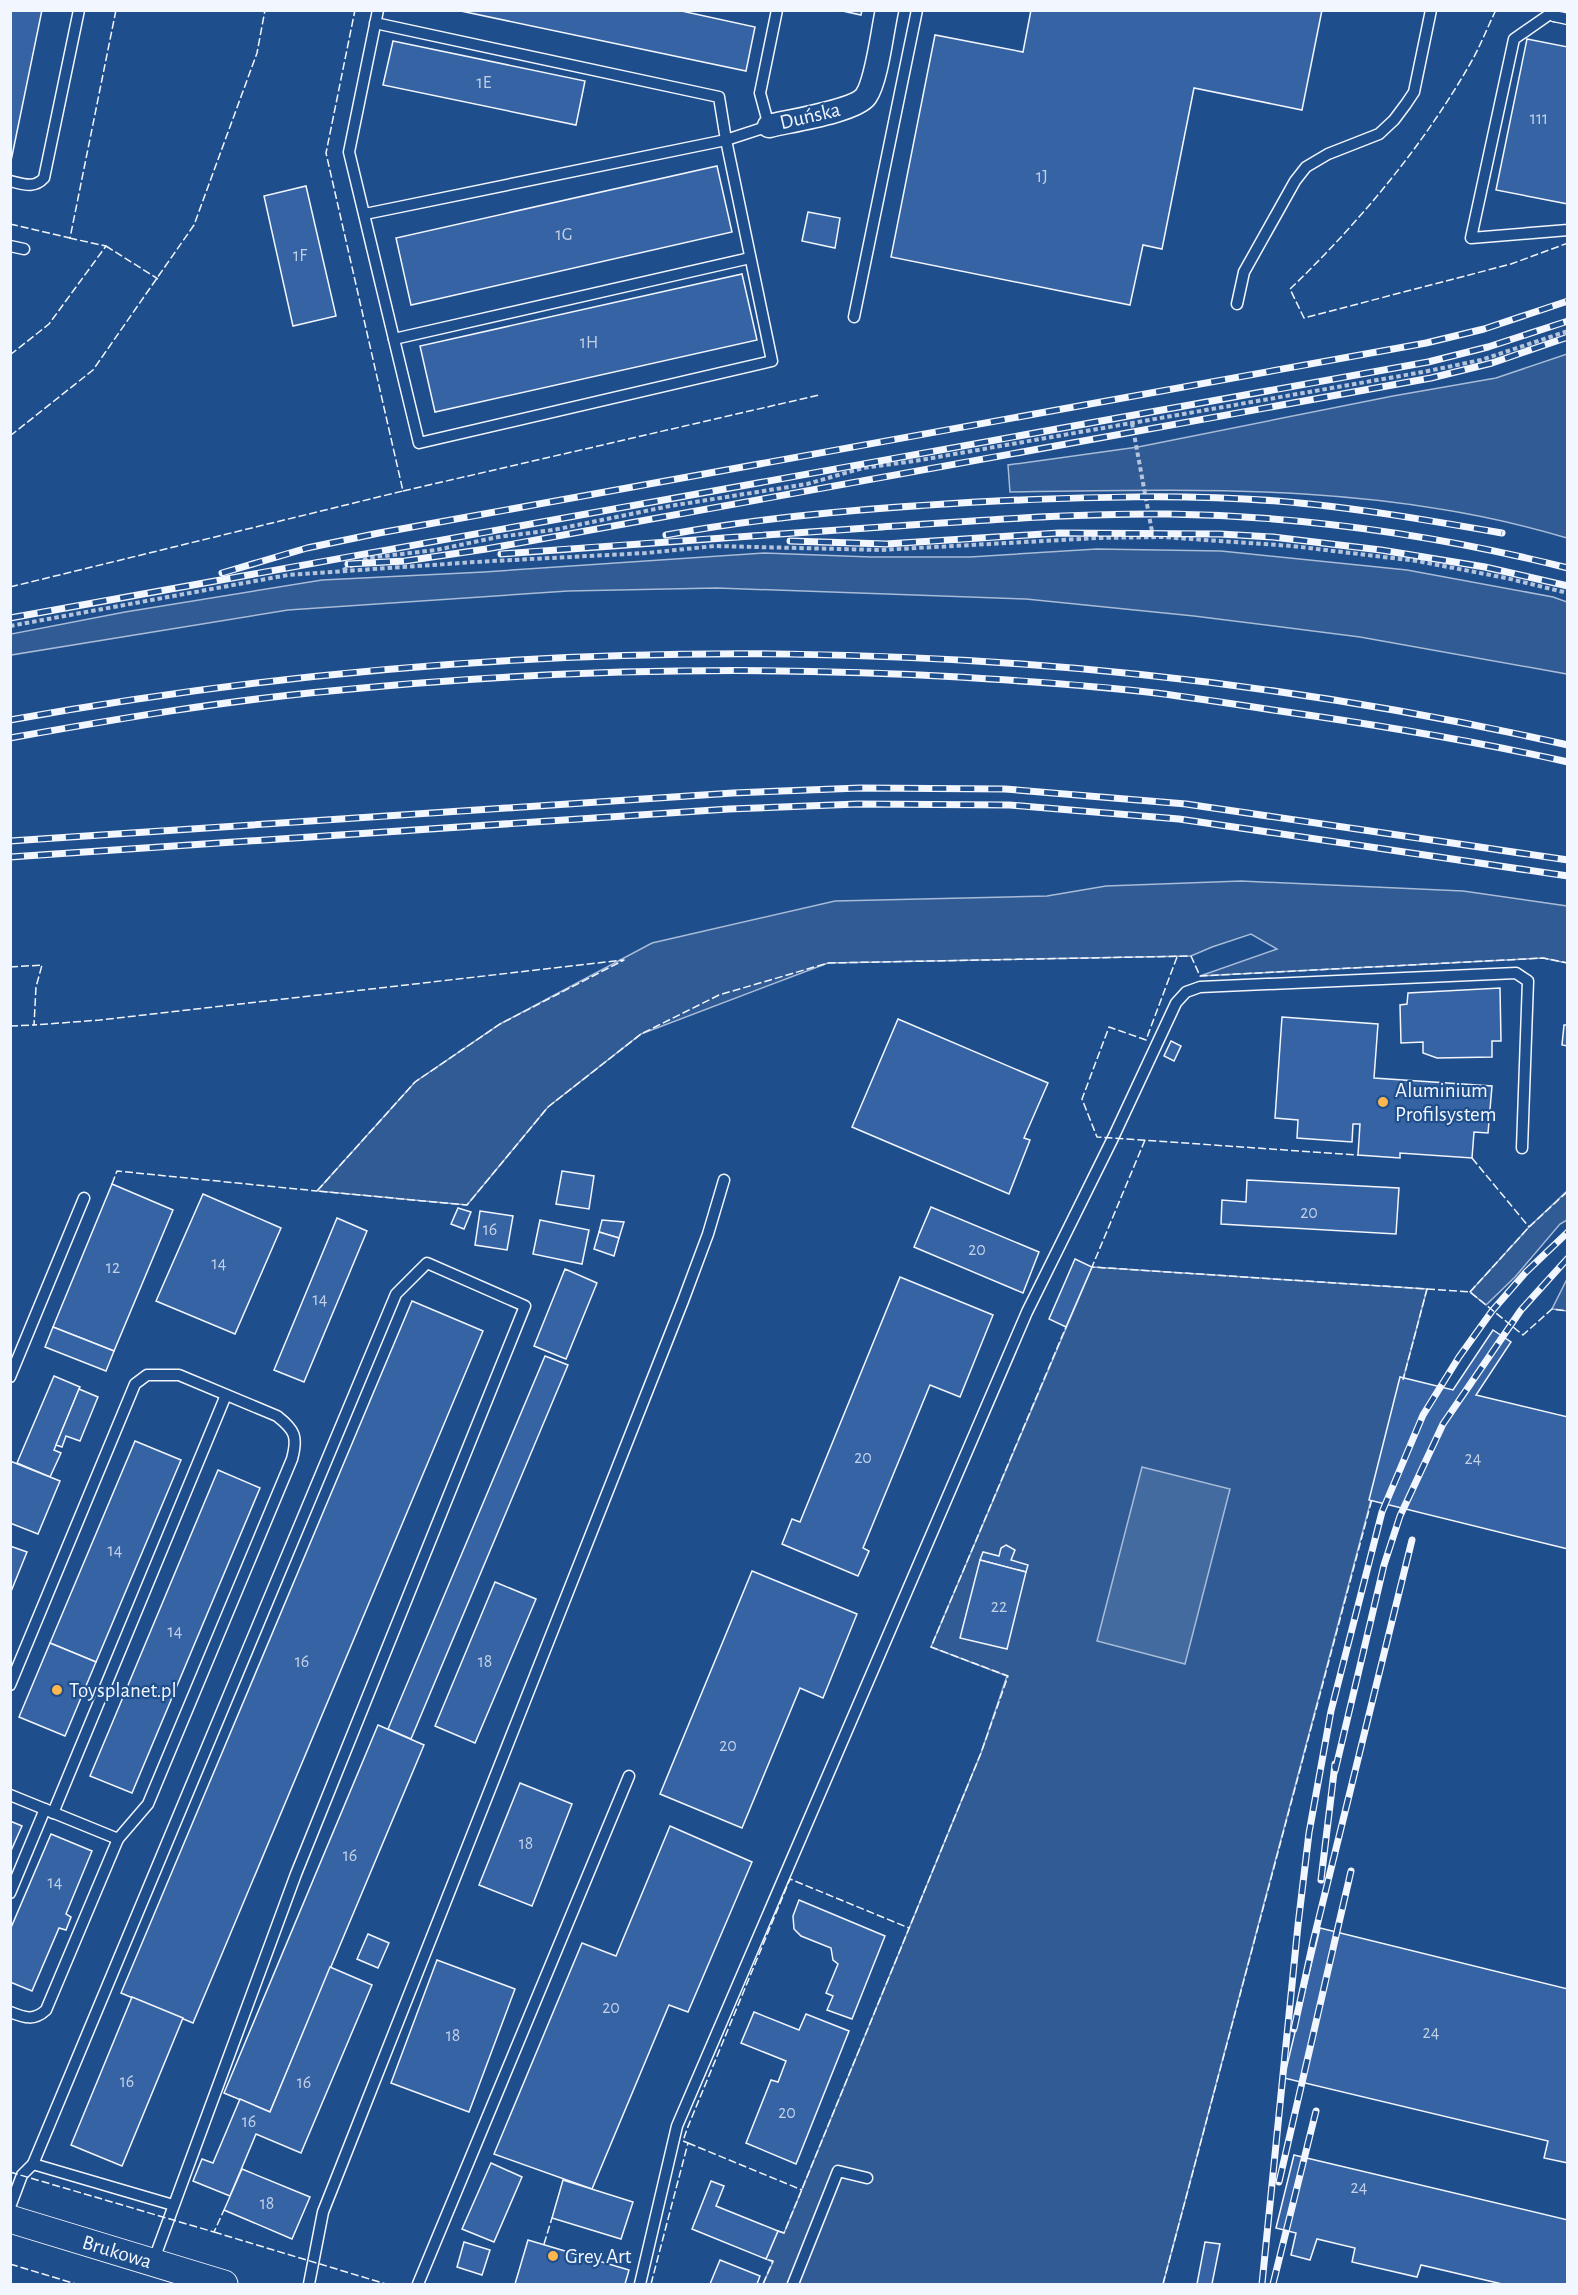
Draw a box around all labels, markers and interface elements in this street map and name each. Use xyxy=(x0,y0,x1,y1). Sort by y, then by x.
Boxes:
house number: 1E xyxy=(477,74,492,92)
street label: Duńska xyxy=(778,99,843,133)
house number: 111 xyxy=(1530,110,1548,128)
house number: 1J xyxy=(1036,168,1048,186)
house number: 1G xyxy=(556,226,573,244)
house number: 1F xyxy=(293,247,307,265)
house number: 1H xyxy=(580,334,598,352)
place label: Aluminium Profilsystem xyxy=(1395,1080,1497,1125)
marker: Aluminium Profilsystem xyxy=(1376,1095,1390,1109)
house number: 20 xyxy=(1300,1204,1318,1222)
house number: 16 xyxy=(483,1221,497,1239)
house number: 20 xyxy=(968,1241,986,1259)
house number: 14 xyxy=(212,1255,227,1273)
house number: 12 xyxy=(106,1259,120,1277)
house number: 14 xyxy=(313,1291,328,1309)
house number: 20 xyxy=(854,1449,872,1467)
house number: 24 xyxy=(1465,1450,1482,1468)
house number: 14 xyxy=(108,1542,123,1560)
house number: 22 xyxy=(991,1598,1007,1616)
house number: 14 xyxy=(168,1623,183,1641)
house number: 16 xyxy=(295,1653,309,1671)
house number: 18 xyxy=(478,1653,492,1671)
place label: Toysplanet.pl xyxy=(69,1680,177,1701)
marker: Toysplanet.pl xyxy=(50,1683,64,1697)
house number: 20 xyxy=(719,1737,737,1755)
house number: 18 xyxy=(519,1835,533,1853)
house number: 16 xyxy=(343,1847,357,1865)
house number: 14 xyxy=(48,1874,63,1892)
house number: 20 xyxy=(602,1999,620,2017)
house number: 24 xyxy=(1423,2024,1440,2042)
house number: 18 xyxy=(446,2027,460,2045)
house number: 16 xyxy=(120,2073,134,2091)
house number: 16 xyxy=(297,2074,311,2092)
house number: 20 xyxy=(778,2104,796,2122)
house number: 16 xyxy=(242,2113,256,2131)
house number: 24 xyxy=(1351,2179,1368,2197)
house number: 18 xyxy=(260,2195,274,2213)
street label: Brukowa xyxy=(80,2232,154,2273)
place label: Grey Art xyxy=(565,2246,632,2267)
marker: Grey Art xyxy=(546,2249,560,2263)

